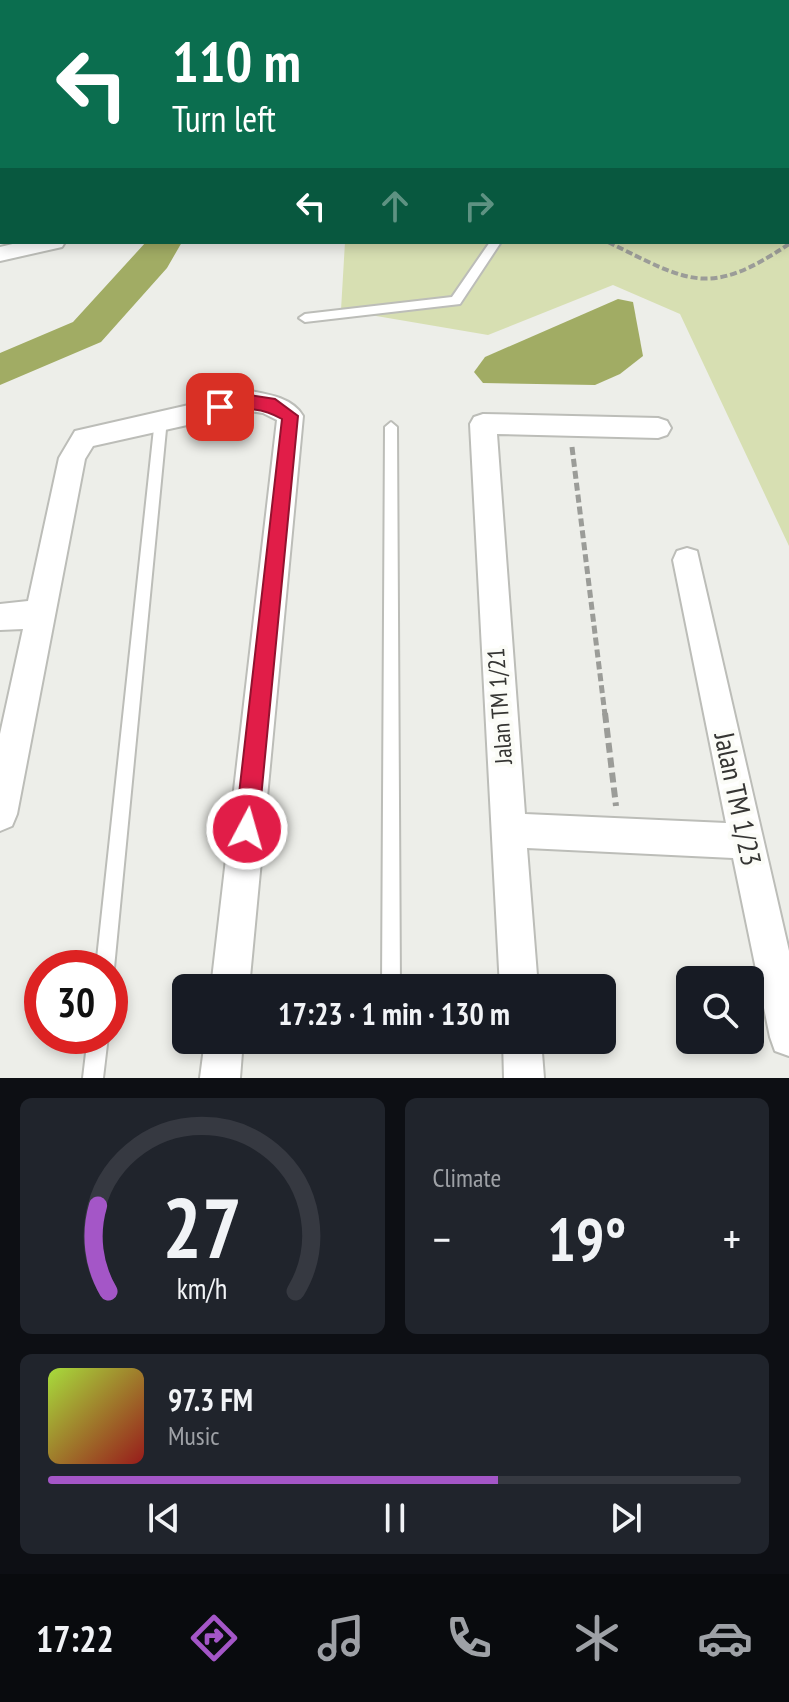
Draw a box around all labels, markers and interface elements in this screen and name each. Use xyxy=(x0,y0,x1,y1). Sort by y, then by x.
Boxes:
text: 110 m xyxy=(172,25,301,97)
icon: left xyxy=(40,32,144,136)
text: Turn left xyxy=(172,95,276,142)
icon: left xyxy=(289,184,333,228)
icon: ahead xyxy=(373,184,417,228)
icon: right xyxy=(457,184,501,228)
pin xyxy=(186,373,254,441)
icon: arrive xyxy=(198,385,242,429)
street label: Jalan TM 1/21 xyxy=(480,647,519,766)
street label: Jalan TM 1/23 xyxy=(706,728,771,869)
position arrow xyxy=(205,787,289,871)
speed limit sign: 30 xyxy=(24,950,128,1054)
map controls xyxy=(676,966,764,1054)
button: search xyxy=(676,966,764,1054)
text: 17:23 · 1 min · 130 m xyxy=(278,994,510,1033)
text: Climate xyxy=(433,1161,501,1194)
text: 27 xyxy=(162,1173,242,1281)
text: 19° xyxy=(547,1200,626,1278)
text: − xyxy=(433,1210,451,1267)
text: + xyxy=(723,1210,741,1267)
text: km/h xyxy=(177,1270,228,1307)
text: 97.3 FM xyxy=(168,1380,253,1419)
text: Music xyxy=(168,1419,220,1452)
icon: previous xyxy=(142,1496,186,1540)
icon: pause xyxy=(373,1496,417,1540)
icon: next xyxy=(604,1496,648,1540)
icon: directions xyxy=(186,1610,242,1666)
icon: music xyxy=(313,1610,369,1666)
icon: phone xyxy=(441,1610,497,1666)
icon: climate xyxy=(569,1610,625,1666)
icon: car xyxy=(697,1610,753,1666)
text: 17:22 xyxy=(36,1615,114,1662)

